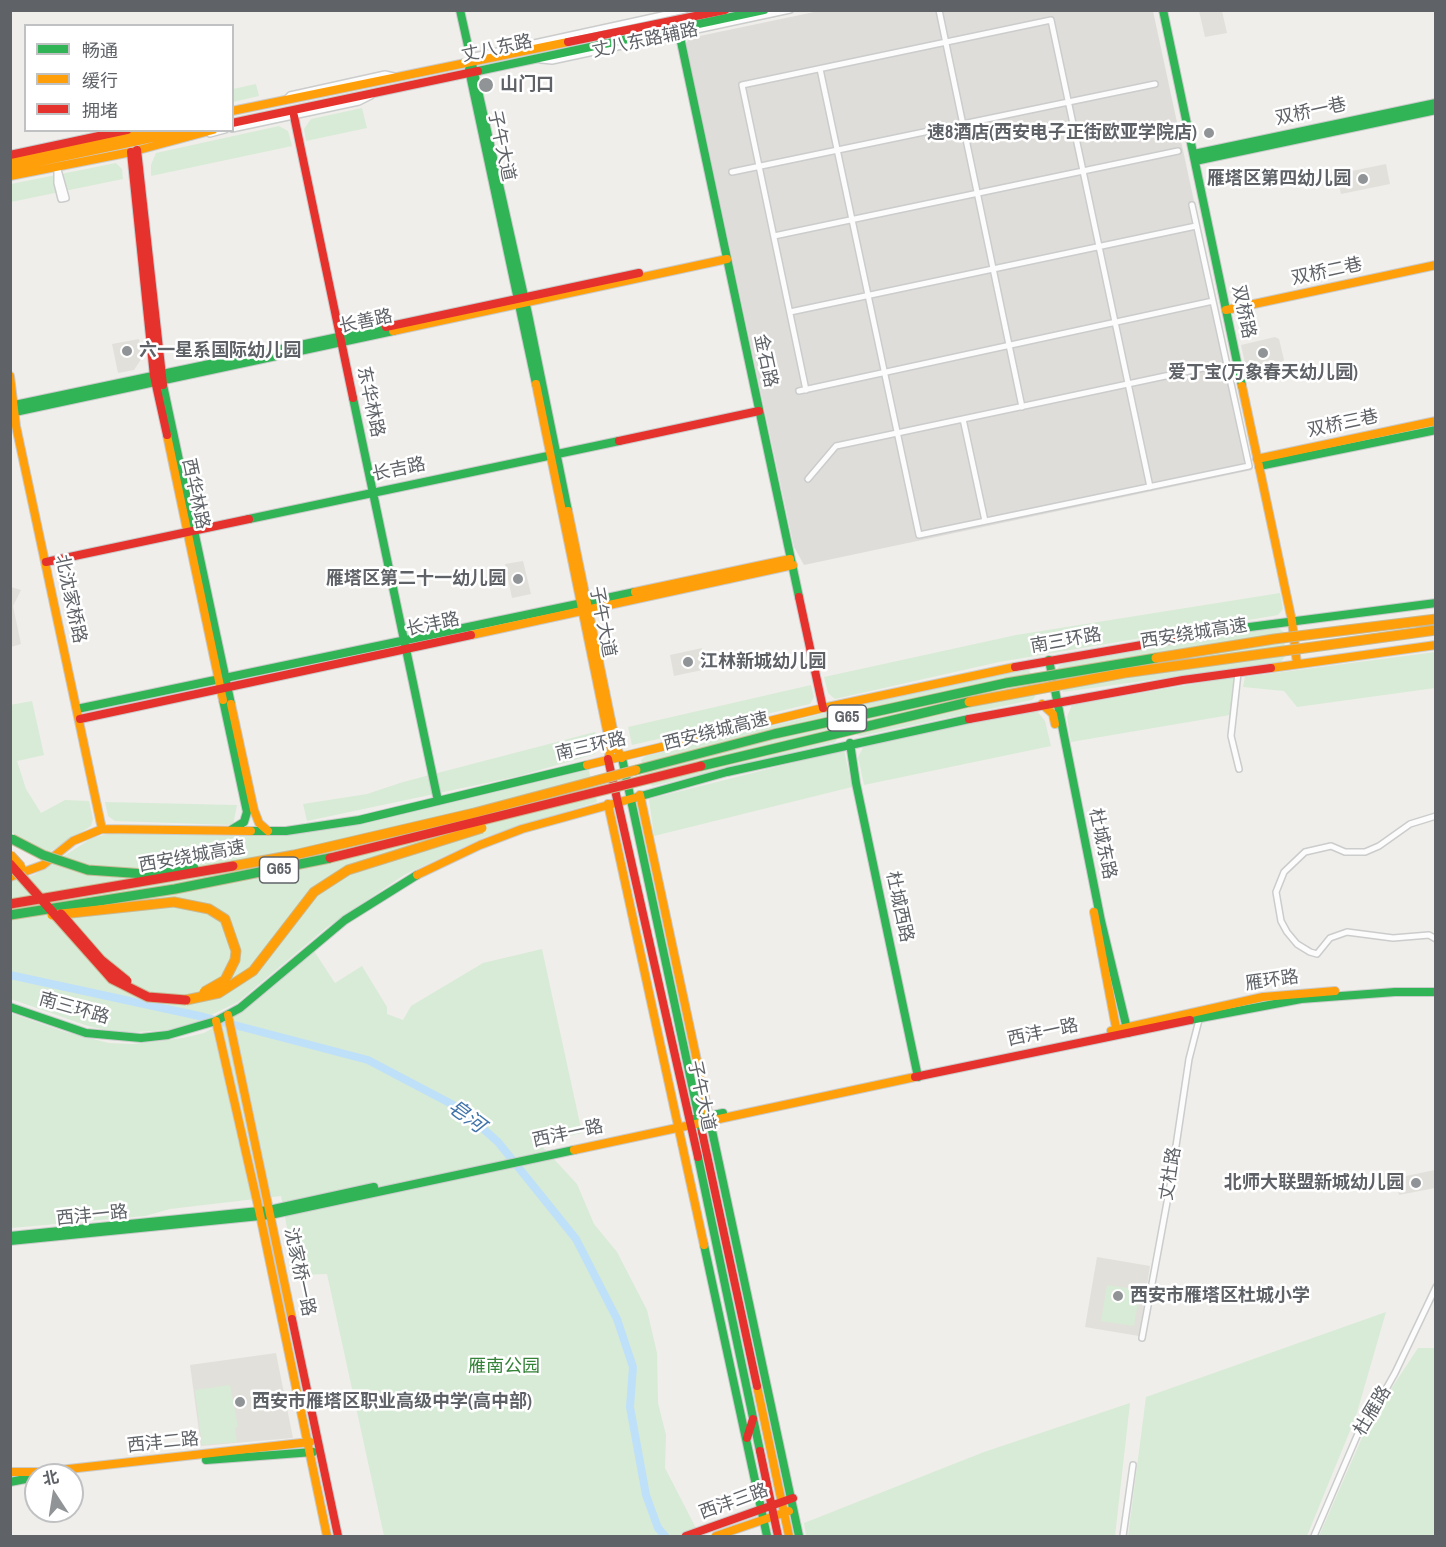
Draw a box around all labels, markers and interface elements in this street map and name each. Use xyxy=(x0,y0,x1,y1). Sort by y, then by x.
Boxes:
street label: 丈八东路辅路 xyxy=(590,19,700,63)
legend xyxy=(24,24,234,132)
street label: 丈八东路 xyxy=(460,31,534,67)
text: 畅通 xyxy=(82,38,118,63)
text: 缓行 xyxy=(82,68,118,93)
place label: 山门口 xyxy=(500,74,554,96)
marker: 山门口 xyxy=(477,76,495,94)
street label: 双桥一巷 xyxy=(1274,94,1348,130)
text: 拥堵 xyxy=(82,98,118,123)
street label: 子午大道 xyxy=(483,109,519,183)
place label: 速8酒店(西安电子正街欧亚学院店) xyxy=(927,122,1197,144)
marker: 速8酒店(西安电子正街欧亚学院店) xyxy=(1202,126,1216,140)
place label: 雁塔区第四幼儿园 xyxy=(1207,168,1351,190)
marker: 雁塔区第四幼儿园 xyxy=(1356,172,1370,186)
street label: 双桥二巷 xyxy=(1290,254,1364,290)
street label: 双桥路 xyxy=(1227,283,1259,341)
street label: 长善路 xyxy=(337,306,395,338)
street label: 金石路 xyxy=(749,332,781,390)
place label: 六一星系国际幼儿园 xyxy=(139,340,301,362)
marker: 六一星系国际幼儿园 xyxy=(120,344,134,358)
marker: 爱丁宝(万象春天幼儿园) xyxy=(1256,346,1270,360)
place label: 爱丁宝(万象春天幼儿园) xyxy=(1168,362,1358,384)
street label: 东华林路 xyxy=(352,365,388,439)
street label: 双桥三巷 xyxy=(1306,406,1380,442)
street label: 长吉路 xyxy=(370,454,428,486)
street label: 西华林路 xyxy=(177,457,213,531)
street label: 北沈家桥路 xyxy=(50,553,90,645)
place label: 雁塔区第二十一幼儿园 xyxy=(326,568,506,590)
marker: 雁塔区第二十一幼儿园 xyxy=(511,572,525,586)
street label: 子午大道 xyxy=(585,585,619,659)
street label: 长沣路 xyxy=(404,609,462,641)
street label: 西安绕城高速 xyxy=(1139,615,1249,653)
street label: 南三环路 xyxy=(1029,624,1103,658)
place label: 江林新城幼儿园 xyxy=(700,651,826,673)
marker: 江林新城幼儿园 xyxy=(681,655,695,669)
road number: G65 xyxy=(828,705,866,731)
street label: 西安绕城高速 xyxy=(661,708,771,756)
street label: 南三环路 xyxy=(553,728,629,766)
street label: 杜城东路 xyxy=(1084,807,1120,881)
street label: 西安绕城高速 xyxy=(137,837,247,877)
road number: G65 xyxy=(260,857,298,883)
street label: 杜城西路 xyxy=(881,870,917,944)
street label: 雁环路 xyxy=(1244,967,1300,995)
street label: 南三环路 xyxy=(36,989,112,1029)
street label: 西沣一路 xyxy=(1006,1015,1080,1051)
street label: 子午大道 xyxy=(683,1059,719,1133)
water label: 皂河 xyxy=(443,1095,489,1139)
street label: 西沣一路 xyxy=(531,1116,605,1152)
street label: 丈杜路 xyxy=(1156,1146,1186,1202)
place label: 北师大联盟新城幼儿园 xyxy=(1224,1172,1404,1194)
marker: 北师大联盟新城幼儿园 xyxy=(1409,1176,1423,1190)
street label: 西沣一路 xyxy=(55,1201,129,1231)
street label: 沈家桥一路 xyxy=(279,1226,319,1318)
place label: 西安市雁塔区杜城小学 xyxy=(1130,1285,1310,1307)
marker: 西安市雁塔区杜城小学 xyxy=(1111,1289,1125,1303)
park label: 雁南公园 xyxy=(468,1356,540,1378)
street label: 杜雁路 xyxy=(1350,1382,1396,1440)
place label: 西安市雁塔区职业高级中学(高中部) xyxy=(252,1391,532,1413)
marker: 西安市雁塔区职业高级中学(高中部) xyxy=(233,1395,247,1409)
street label: 西沣二路 xyxy=(126,1428,200,1458)
north arrow xyxy=(24,1463,84,1523)
text: 北 xyxy=(41,1465,61,1490)
street label: 西沣三路 xyxy=(696,1480,772,1524)

